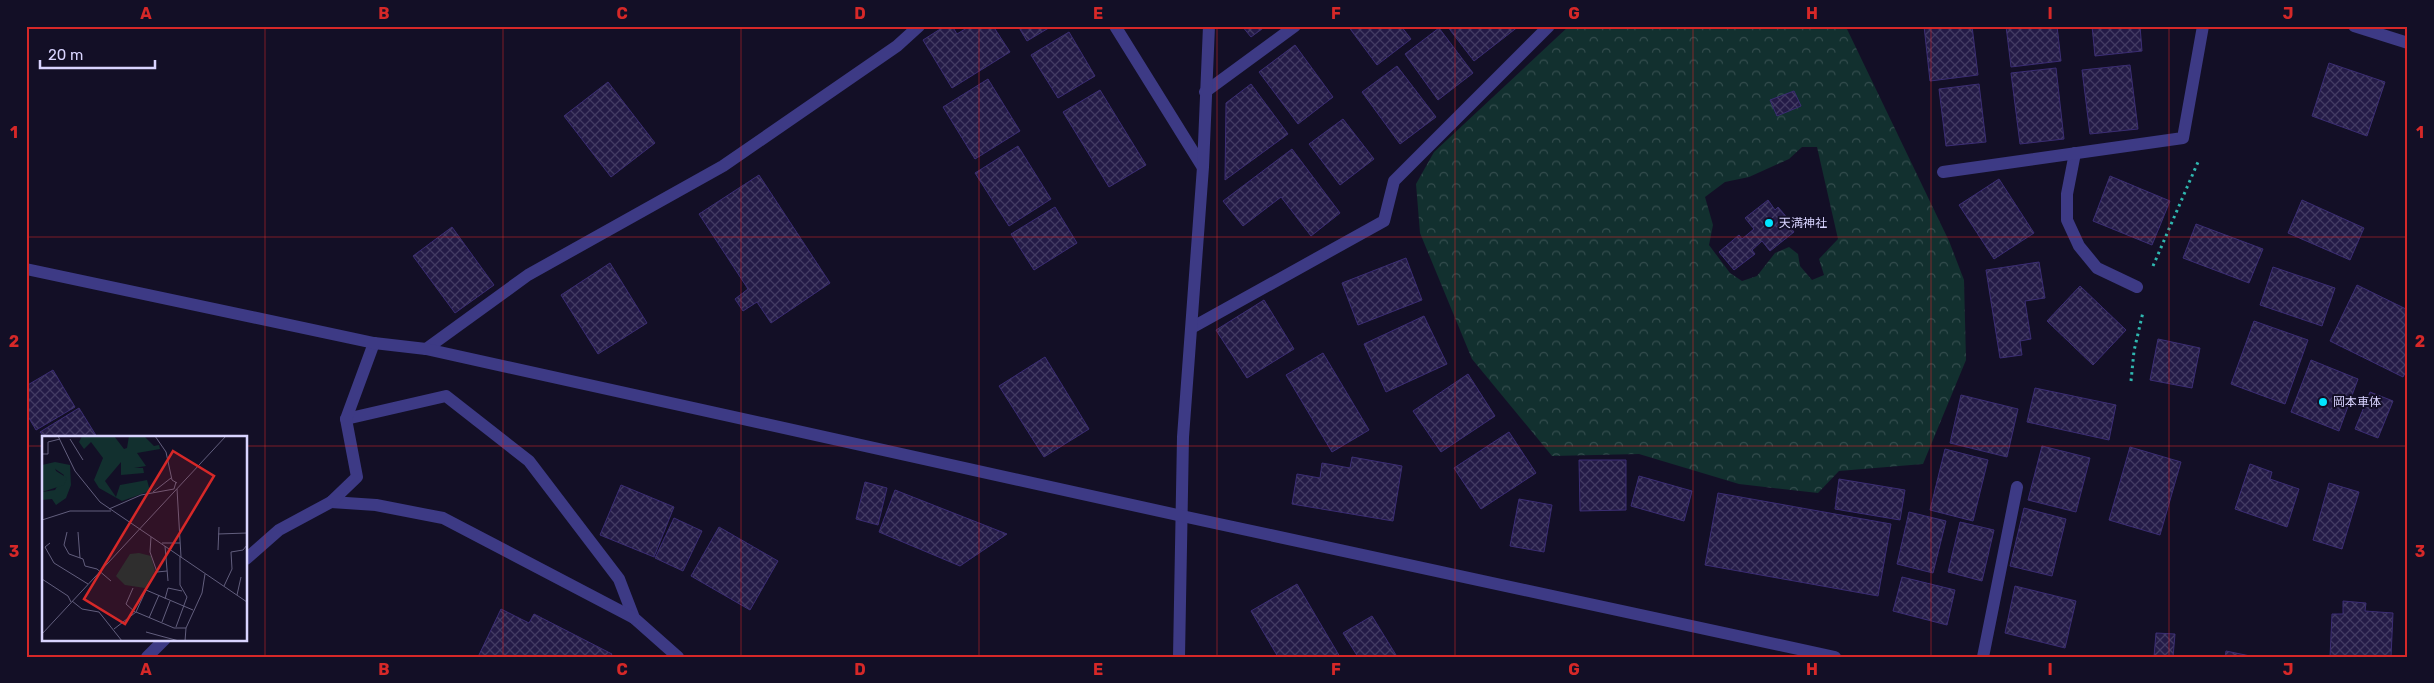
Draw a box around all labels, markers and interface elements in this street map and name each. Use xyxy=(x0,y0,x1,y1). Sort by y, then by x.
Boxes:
text: A xyxy=(140,4,152,23)
text: B xyxy=(378,4,390,23)
text: C xyxy=(616,4,628,23)
text: D xyxy=(854,4,866,23)
text: E xyxy=(1093,4,1103,23)
text: F xyxy=(1331,4,1341,23)
text: G xyxy=(1568,4,1580,23)
text: H xyxy=(1806,4,1818,23)
text: I xyxy=(2047,4,2053,23)
text: J xyxy=(2283,4,2293,23)
scale bar xyxy=(40,38,155,70)
text: 20 m xyxy=(48,46,83,64)
text: 1 xyxy=(10,123,18,142)
text: 1 xyxy=(2416,123,2424,142)
place label: 天満神社 xyxy=(1779,216,1827,230)
marker: 天満神社 xyxy=(1763,217,1775,229)
text: 2 xyxy=(9,332,19,351)
text: 2 xyxy=(2415,332,2425,351)
place label: 岡本車体 xyxy=(2333,395,2381,409)
marker: 岡本車体 xyxy=(2317,396,2329,408)
inset map xyxy=(42,436,248,640)
text: 3 xyxy=(9,542,19,561)
text: 3 xyxy=(2415,542,2425,561)
text: A xyxy=(140,660,152,679)
text: B xyxy=(378,660,390,679)
text: C xyxy=(616,660,628,679)
text: D xyxy=(854,660,866,679)
text: E xyxy=(1093,660,1103,679)
text: F xyxy=(1331,660,1341,679)
text: G xyxy=(1568,660,1580,679)
text: H xyxy=(1806,660,1818,679)
text: I xyxy=(2047,660,2053,679)
text: J xyxy=(2283,660,2293,679)

